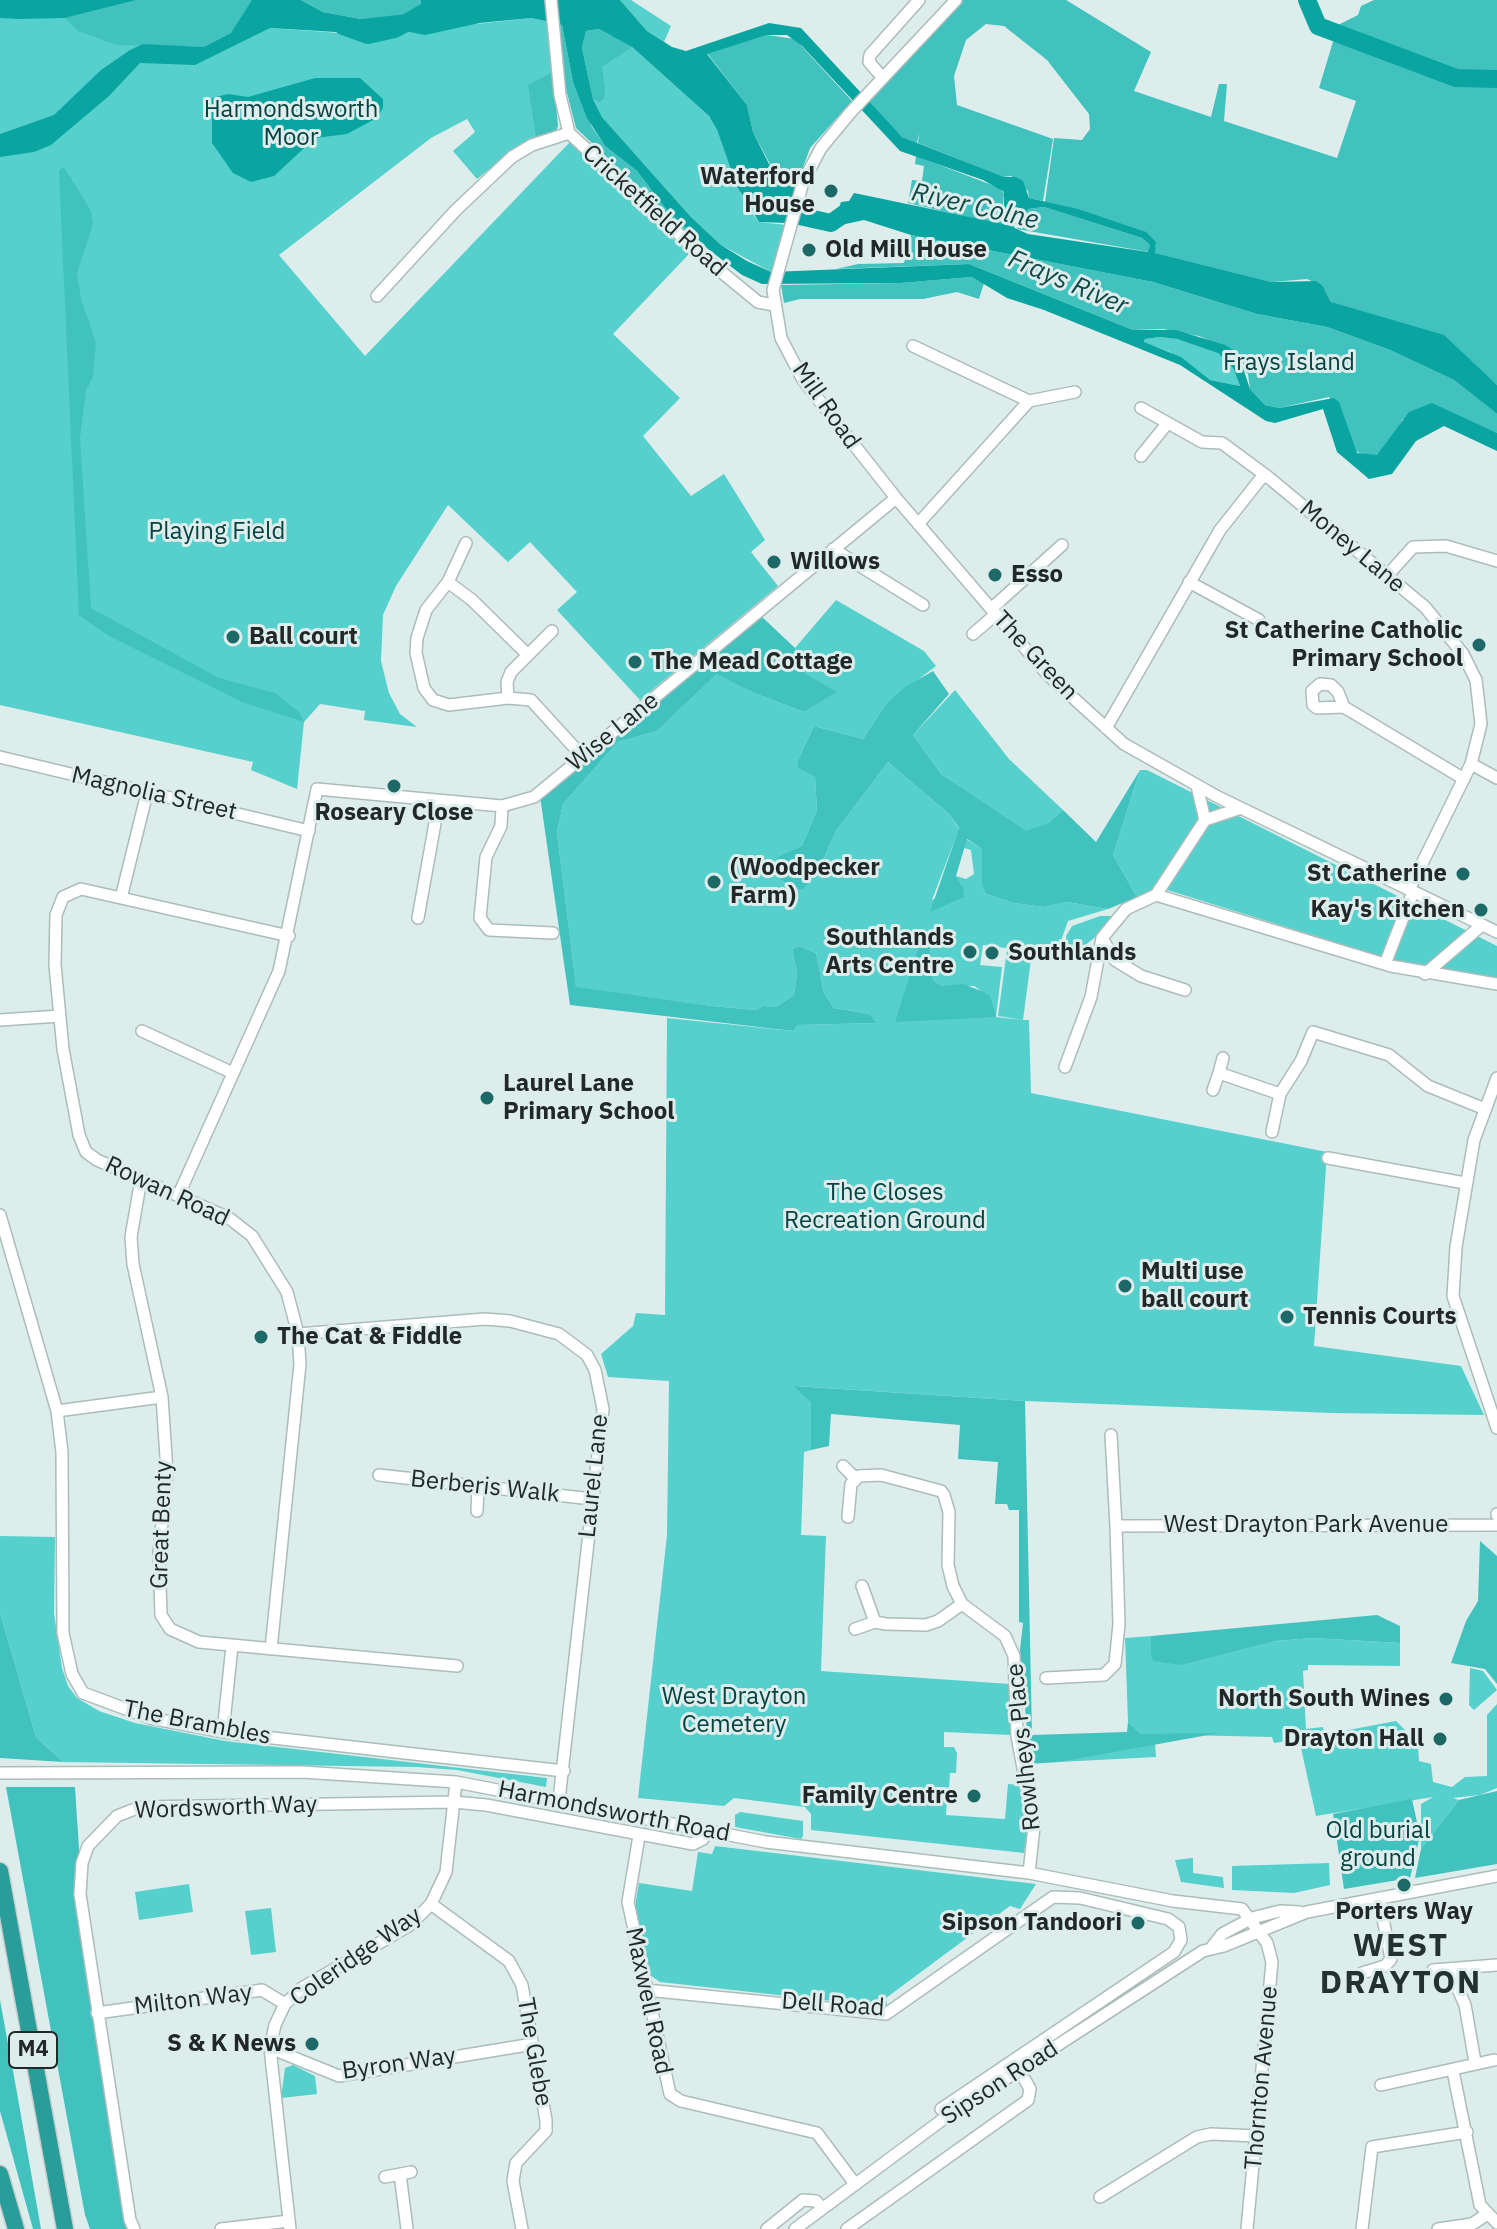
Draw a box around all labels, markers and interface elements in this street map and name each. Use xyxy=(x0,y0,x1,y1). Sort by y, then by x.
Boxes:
park label: Harmondsworth Moor xyxy=(204,96,378,152)
street label: Cricketfield Road xyxy=(576,139,732,283)
place label: Waterford House xyxy=(700,163,815,219)
water label: River Colne xyxy=(909,177,1041,237)
marker: Waterford House xyxy=(822,182,840,200)
place label: Old Mill House xyxy=(825,236,987,264)
marker: Old Mill House xyxy=(800,241,818,259)
water label: Frays River xyxy=(1003,244,1133,322)
park label: Frays Island xyxy=(1223,349,1355,377)
street label: Mill Road xyxy=(786,357,866,455)
street label: Money Lane xyxy=(1293,495,1411,599)
park label: Playing Field xyxy=(149,518,285,546)
place label: Willows xyxy=(790,548,880,576)
marker: Willows xyxy=(765,553,783,571)
place label: Esso xyxy=(1011,561,1063,589)
marker: Esso xyxy=(986,566,1004,584)
street label: The Green xyxy=(986,605,1084,707)
place label: St Catherine Catholic Primary School xyxy=(1224,617,1463,673)
place label: Ball court xyxy=(249,623,358,651)
marker: Ball court xyxy=(224,628,242,646)
marker: St Catherine Catholic Primary School xyxy=(1470,636,1488,654)
place label: The Mead Cottage xyxy=(651,648,853,676)
marker: The Mead Cottage xyxy=(626,653,644,671)
street label: Wise Lane xyxy=(561,686,665,778)
street label: Magnolia Street xyxy=(68,761,240,827)
marker: Roseary Close xyxy=(385,777,403,795)
place label: Roseary Close xyxy=(315,799,473,827)
place label: (Woodpecker Farm) xyxy=(730,854,880,910)
place label: St Catherine xyxy=(1307,860,1447,888)
marker: St Catherine xyxy=(1454,865,1472,883)
marker: (Woodpecker Farm) xyxy=(705,873,723,891)
place label: Kay's Kitchen xyxy=(1310,896,1465,924)
marker: Kay's Kitchen xyxy=(1472,901,1490,919)
place label: Southlands Arts Centre xyxy=(825,924,954,980)
place label: Southlands xyxy=(1008,939,1136,967)
marker: Southlands Arts Centre xyxy=(961,943,979,961)
marker: Southlands xyxy=(983,944,1001,962)
place label: Laurel Lane Primary School xyxy=(503,1070,675,1126)
marker: Laurel Lane Primary School xyxy=(478,1089,496,1107)
street label: Rowan Road xyxy=(100,1151,234,1233)
park label: The Closes Recreation Ground xyxy=(784,1179,986,1235)
place label: Multi use ball court xyxy=(1141,1258,1248,1314)
marker: Multi use ball court xyxy=(1116,1277,1134,1295)
place label: Tennis Courts xyxy=(1303,1303,1457,1331)
marker: Tennis Courts xyxy=(1278,1308,1296,1326)
place label: The Cat & Fiddle xyxy=(277,1323,462,1351)
marker: The Cat & Fiddle xyxy=(252,1328,270,1346)
street label: Laurel Lane xyxy=(573,1413,615,1539)
street label: Great Benty xyxy=(145,1460,179,1590)
street label: Berberis Walk xyxy=(409,1465,561,1509)
street label: West Drayton Park Avenue xyxy=(1164,1511,1448,1539)
street label: Rowlheys Place xyxy=(1001,1662,1047,1832)
park label: West Drayton Cemetery xyxy=(662,1683,806,1739)
place label: North South Wines xyxy=(1218,1685,1430,1713)
marker: North South Wines xyxy=(1437,1690,1455,1708)
street label: The Brambles xyxy=(121,1695,273,1751)
place label: Drayton Hall xyxy=(1284,1725,1424,1753)
marker: Drayton Hall xyxy=(1431,1730,1449,1748)
street label: Harmondsworth Road xyxy=(496,1775,732,1849)
place label: Family Centre xyxy=(802,1782,958,1810)
marker: Family Centre xyxy=(965,1787,983,1805)
street label: Wordsworth Way xyxy=(134,1790,318,1826)
park label: Old burial ground xyxy=(1326,1817,1430,1873)
marker: Porters Way xyxy=(1395,1876,1413,1894)
place label: Porters Way xyxy=(1335,1898,1473,1926)
street label: Coleridge Way xyxy=(285,1901,427,2013)
place label: Sipson Tandoori xyxy=(941,1909,1122,1937)
marker: Sipson Tandoori xyxy=(1129,1914,1147,1932)
street label: Maxwell Road xyxy=(618,1925,678,2077)
district label: WEST DRAYTON xyxy=(1320,1928,1482,2003)
street label: Milton Way xyxy=(132,1978,254,2022)
street label: Thornton Avenue xyxy=(1240,1985,1284,2171)
street label: Dell Road xyxy=(781,1987,885,2023)
street label: The Glebe xyxy=(510,1995,558,2109)
place label: S & K News xyxy=(167,2030,296,2058)
road number: M4 xyxy=(9,2032,57,2068)
marker: S & K News xyxy=(303,2035,321,2053)
street label: Sipson Road xyxy=(936,2035,1064,2131)
street label: Byron Way xyxy=(340,2042,458,2086)

